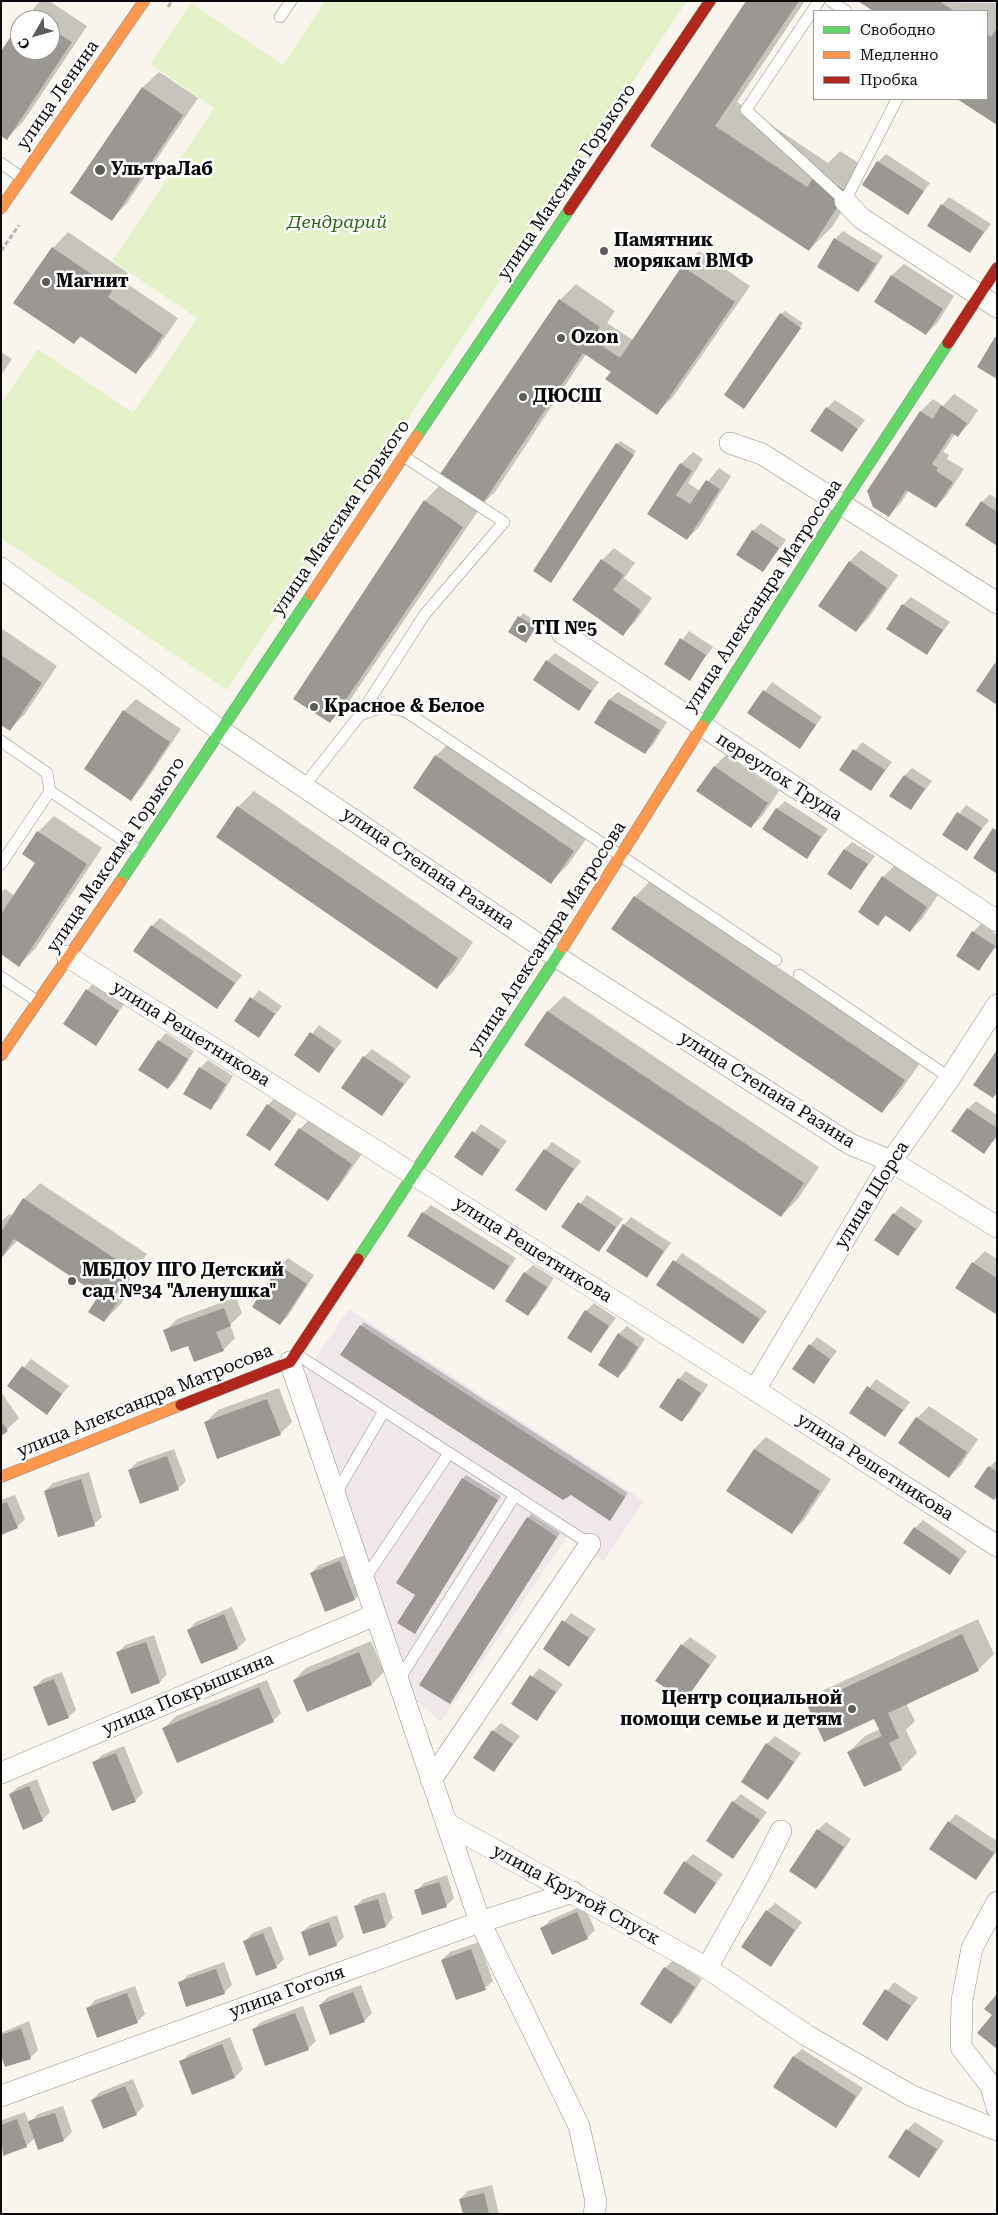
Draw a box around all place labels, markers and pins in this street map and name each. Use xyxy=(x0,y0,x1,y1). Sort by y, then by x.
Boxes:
place label: УльтраЛаб xyxy=(111,159,213,181)
marker: УльтраЛаб xyxy=(93,163,107,177)
place label: Памятник морякам ВМФ xyxy=(614,230,753,272)
marker: Памятник морякам ВМФ xyxy=(598,245,610,257)
place label: Магнит xyxy=(56,271,129,293)
marker: Магнит xyxy=(40,276,52,288)
place label: Ozon xyxy=(571,327,619,349)
marker: Ozon xyxy=(555,332,567,344)
place label: ДЮСШ xyxy=(533,386,601,408)
marker: ДЮСШ xyxy=(517,391,529,403)
place label: ТП №5 xyxy=(532,618,597,640)
marker: ТП №5 xyxy=(516,623,528,635)
place label: Красное & Белое xyxy=(324,696,485,718)
marker: Красное & Белое xyxy=(308,701,320,713)
place label: МБДОУ ПГО Детский сад №34 "Аленушка" xyxy=(82,1260,284,1302)
marker: МБДОУ ПГО Детский сад №34 "Аленушка" xyxy=(66,1275,78,1287)
place label: Центр социальной помощи семье и детям xyxy=(620,1688,842,1730)
marker: Центр социальной помощи семье и детям xyxy=(846,1703,858,1715)

